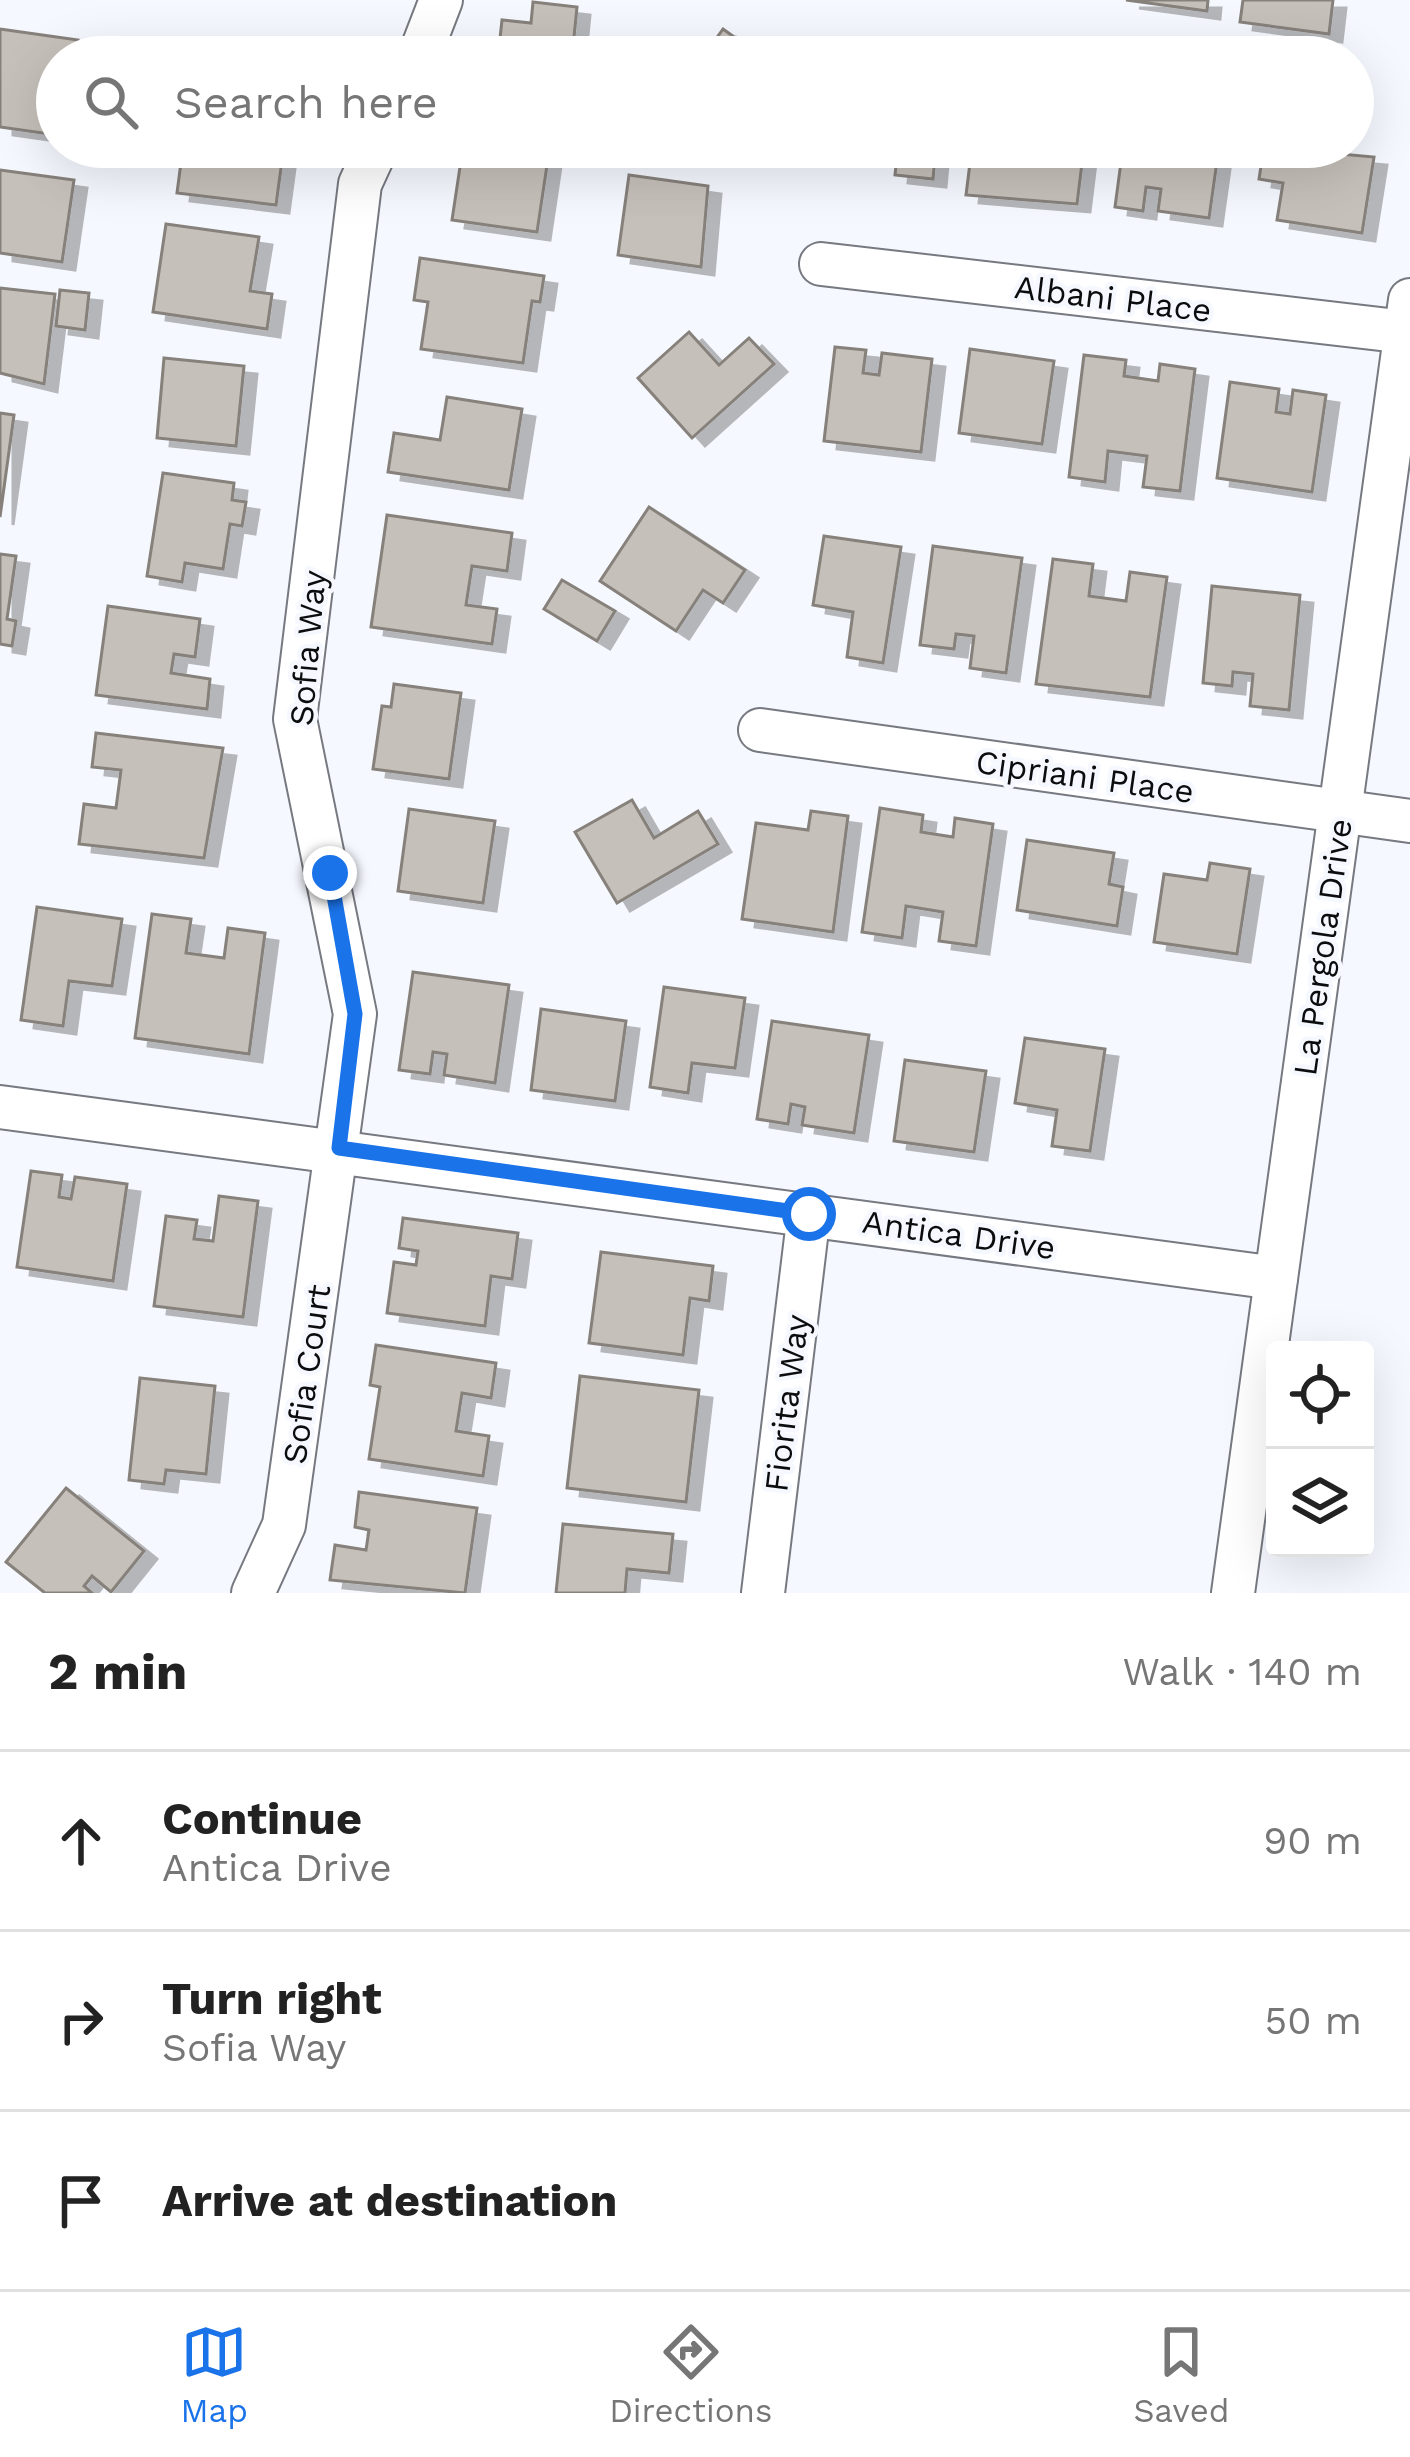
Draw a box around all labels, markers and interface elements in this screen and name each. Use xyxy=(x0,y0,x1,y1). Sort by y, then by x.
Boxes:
search box xyxy=(36,36,1374,168)
icon: search xyxy=(78,69,144,135)
text: Search here xyxy=(174,76,438,129)
street label: Albani Place xyxy=(1012,267,1214,330)
street label: Sofia Way xyxy=(281,569,334,727)
street label: Cipriani Place xyxy=(973,742,1197,811)
street label: La Pergola Drive xyxy=(1285,816,1360,1078)
route end xyxy=(303,846,357,900)
route start xyxy=(782,1187,836,1241)
street label: Antica Drive xyxy=(860,1202,1058,1267)
street label: Sofia Court xyxy=(275,1282,338,1466)
street label: Fiorita Way xyxy=(756,1312,817,1494)
map controls xyxy=(1266,1341,1374,1557)
button: locate xyxy=(1266,1341,1374,1449)
button: layers xyxy=(1266,1449,1374,1557)
text: 2 min xyxy=(48,1642,187,1701)
text: Walk · 140 m xyxy=(1122,1649,1362,1694)
text: Continue xyxy=(162,1792,362,1845)
icon: ahead xyxy=(48,1808,114,1874)
text: 90 m xyxy=(1263,1818,1362,1863)
text: Antica Drive xyxy=(162,1845,392,1890)
text: Turn right xyxy=(162,1972,382,2025)
icon: right xyxy=(48,1988,114,2054)
text: 50 m xyxy=(1265,1998,1362,2043)
text: Sofia Way xyxy=(162,2025,346,2070)
icon: arrive xyxy=(48,2168,114,2234)
text: Arrive at destination xyxy=(162,2174,617,2227)
tab: Map xyxy=(181,2319,248,2430)
tab: Directions xyxy=(609,2319,772,2430)
tab: Saved xyxy=(1134,2319,1229,2430)

